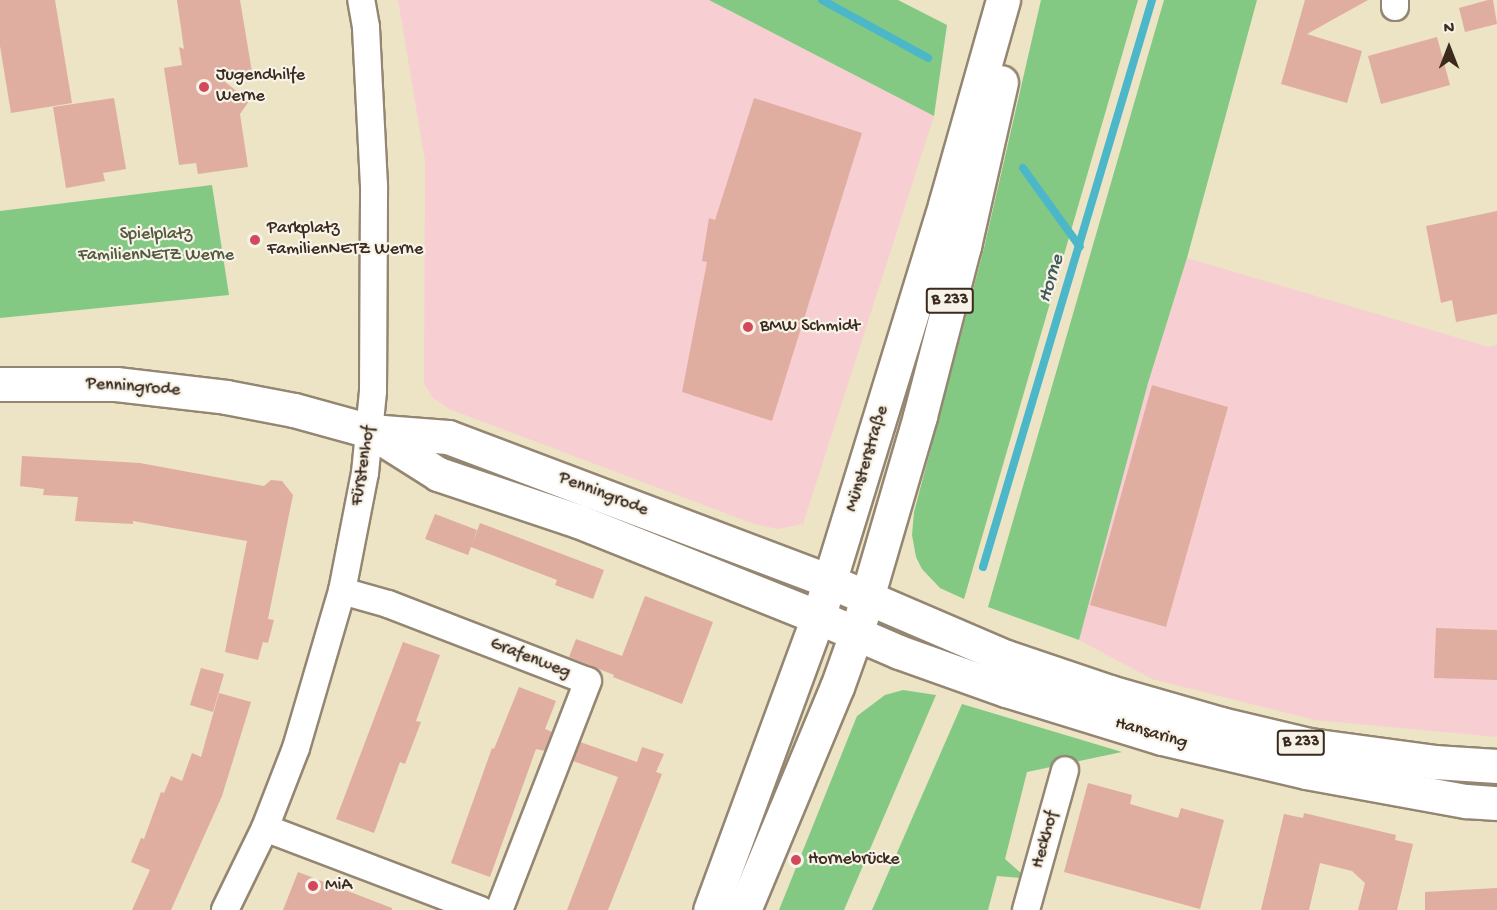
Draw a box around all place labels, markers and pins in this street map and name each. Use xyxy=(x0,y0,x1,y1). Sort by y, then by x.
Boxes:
place label: Jugendhilfe Werne xyxy=(216,66,305,109)
marker: Jugendhilfe Werne xyxy=(197,80,211,94)
place label: Parkplatz FamilienNETZ Werne xyxy=(267,219,423,262)
marker: Parkplatz FamilienNETZ Werne xyxy=(248,233,262,247)
place label: BMW Schmidt xyxy=(760,316,860,338)
marker: BMW Schmidt xyxy=(741,320,755,334)
place label: Hornebrücke xyxy=(808,849,900,871)
marker: Hornebrücke xyxy=(789,853,803,867)
place label: MiA xyxy=(325,875,352,897)
marker: MiA xyxy=(306,879,320,893)

